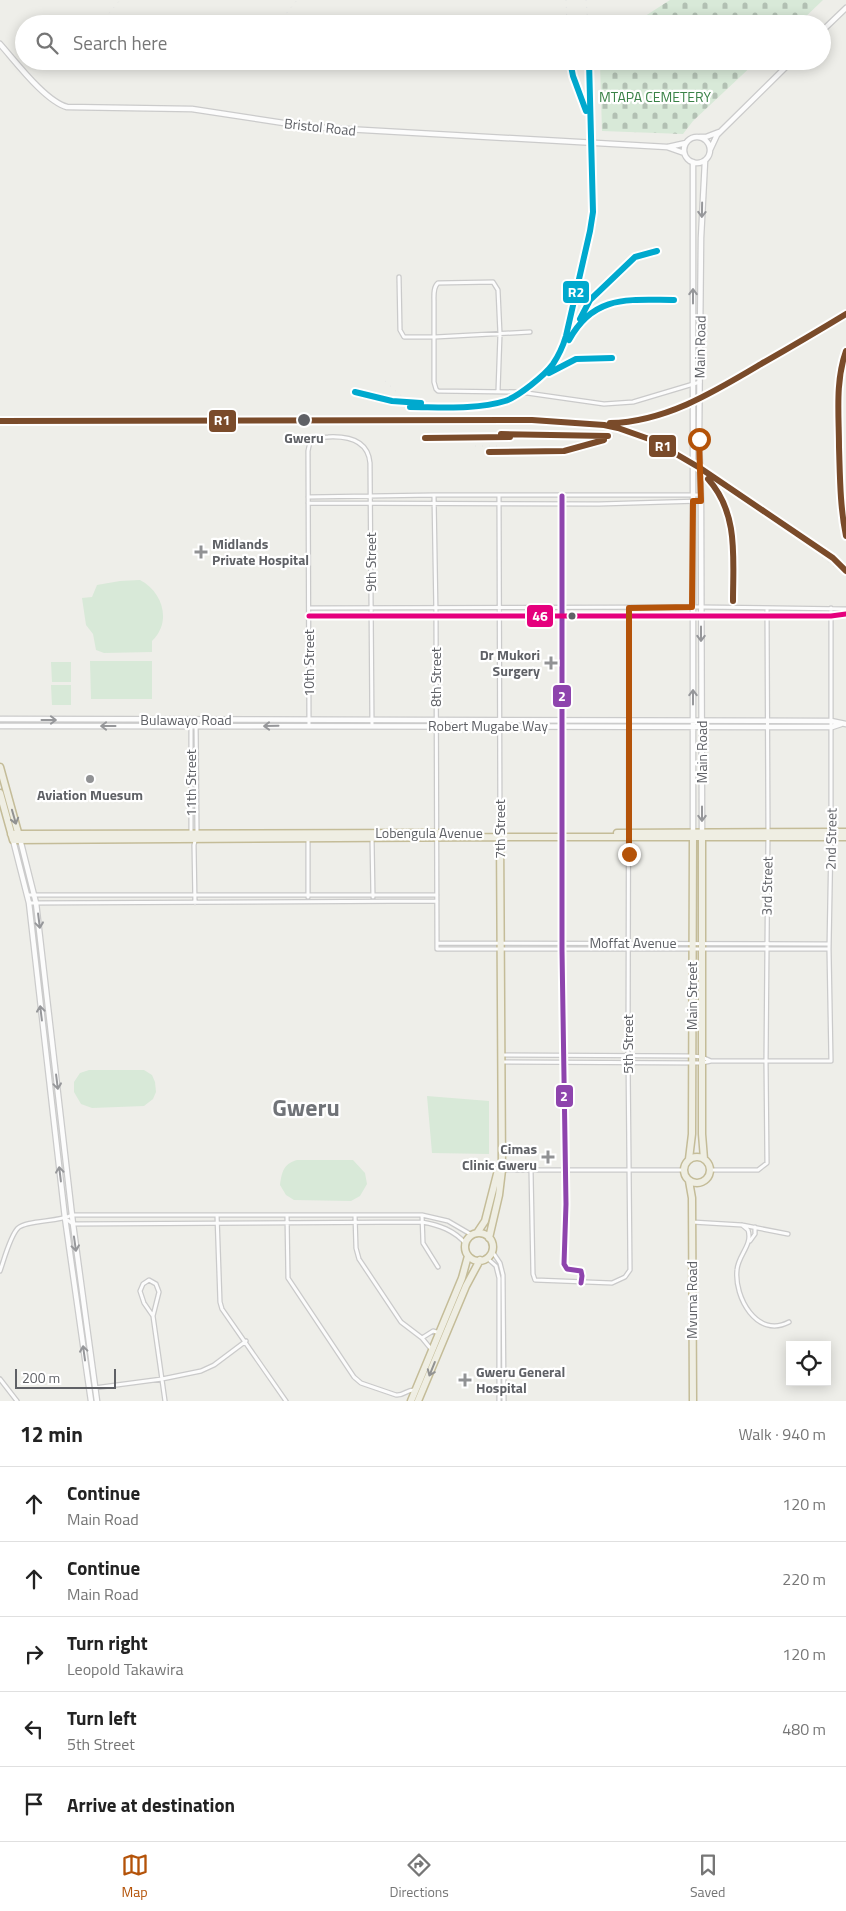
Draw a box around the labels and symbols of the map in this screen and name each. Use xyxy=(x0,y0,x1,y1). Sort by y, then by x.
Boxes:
park label: MTAPA CEMETERY xyxy=(599,86,711,107)
street label: Bristol Road xyxy=(283,112,357,141)
one-way arrow xyxy=(698,201,707,217)
line badge: R2 xyxy=(562,280,590,304)
text: R2 xyxy=(568,281,584,302)
one-way arrow xyxy=(688,288,698,304)
street label: Main Road xyxy=(688,315,711,379)
line badge: R1 xyxy=(208,409,237,433)
text: R1 xyxy=(214,409,230,430)
marker: Gweru xyxy=(296,412,312,428)
place label: Gweru xyxy=(284,427,324,448)
route start xyxy=(688,428,711,451)
line badge: R1 xyxy=(648,434,677,458)
text: R1 xyxy=(655,435,671,456)
street label: 9th Street xyxy=(360,532,381,592)
place label: Midlands Private Hospital xyxy=(212,533,309,570)
marker: Midlands Private Hospital xyxy=(194,545,208,559)
line badge: 46 xyxy=(526,604,554,628)
text: 46 xyxy=(532,605,548,626)
unlabelled marker xyxy=(567,611,577,621)
one-way arrow xyxy=(696,626,706,642)
street label: 10th Street xyxy=(298,629,319,697)
place label: Dr Mukori Surgery xyxy=(480,644,540,681)
street label: 8th Street xyxy=(425,647,446,707)
marker: Dr Mukori Surgery xyxy=(544,656,558,670)
line badge: 2 xyxy=(552,684,572,708)
text: 2 xyxy=(558,685,566,706)
one-way arrow xyxy=(688,689,698,705)
street label: Bulawayo Road xyxy=(140,709,232,730)
one-way arrow xyxy=(40,715,56,725)
street label: Robert Mugabe Way xyxy=(428,715,548,736)
one-way arrow xyxy=(101,721,117,731)
one-way arrow xyxy=(263,721,280,731)
street label: Main Road xyxy=(691,721,712,783)
street label: 11th Street xyxy=(180,749,201,817)
marker: Aviation Muesum xyxy=(84,773,96,785)
place label: Aviation Muesum xyxy=(37,784,143,805)
street label: 7th Street xyxy=(489,799,510,859)
one-way arrow xyxy=(697,806,707,822)
one-way arrow xyxy=(10,808,19,824)
street label: 2nd Street xyxy=(819,808,842,870)
street label: Lobengula Avenue xyxy=(375,822,483,843)
route end xyxy=(618,843,641,866)
street label: 3rd Street xyxy=(755,856,778,916)
one-way arrow xyxy=(34,912,44,928)
street label: Moffat Avenue xyxy=(589,932,677,953)
street label: Main Street xyxy=(681,962,702,1030)
one-way arrow xyxy=(36,1005,46,1021)
street label: 5th Street xyxy=(617,1014,638,1074)
one-way arrow xyxy=(52,1074,62,1090)
line badge: 2 xyxy=(555,1084,574,1108)
text: 2 xyxy=(560,1085,568,1106)
district label: Gweru xyxy=(272,1089,340,1125)
place label: Cimas Clinic Gweru xyxy=(462,1138,537,1175)
marker: Cimas Clinic Gweru xyxy=(541,1150,555,1164)
one-way arrow xyxy=(55,1167,65,1183)
one-way arrow xyxy=(71,1235,81,1251)
street label: Mvuma Road xyxy=(681,1261,702,1339)
one-way arrow xyxy=(79,1345,89,1361)
one-way arrow xyxy=(426,1361,436,1376)
place label: Gweru General Hospital xyxy=(476,1361,565,1398)
scale bar xyxy=(15,1366,116,1389)
marker: Gweru General Hospital xyxy=(458,1373,472,1387)

